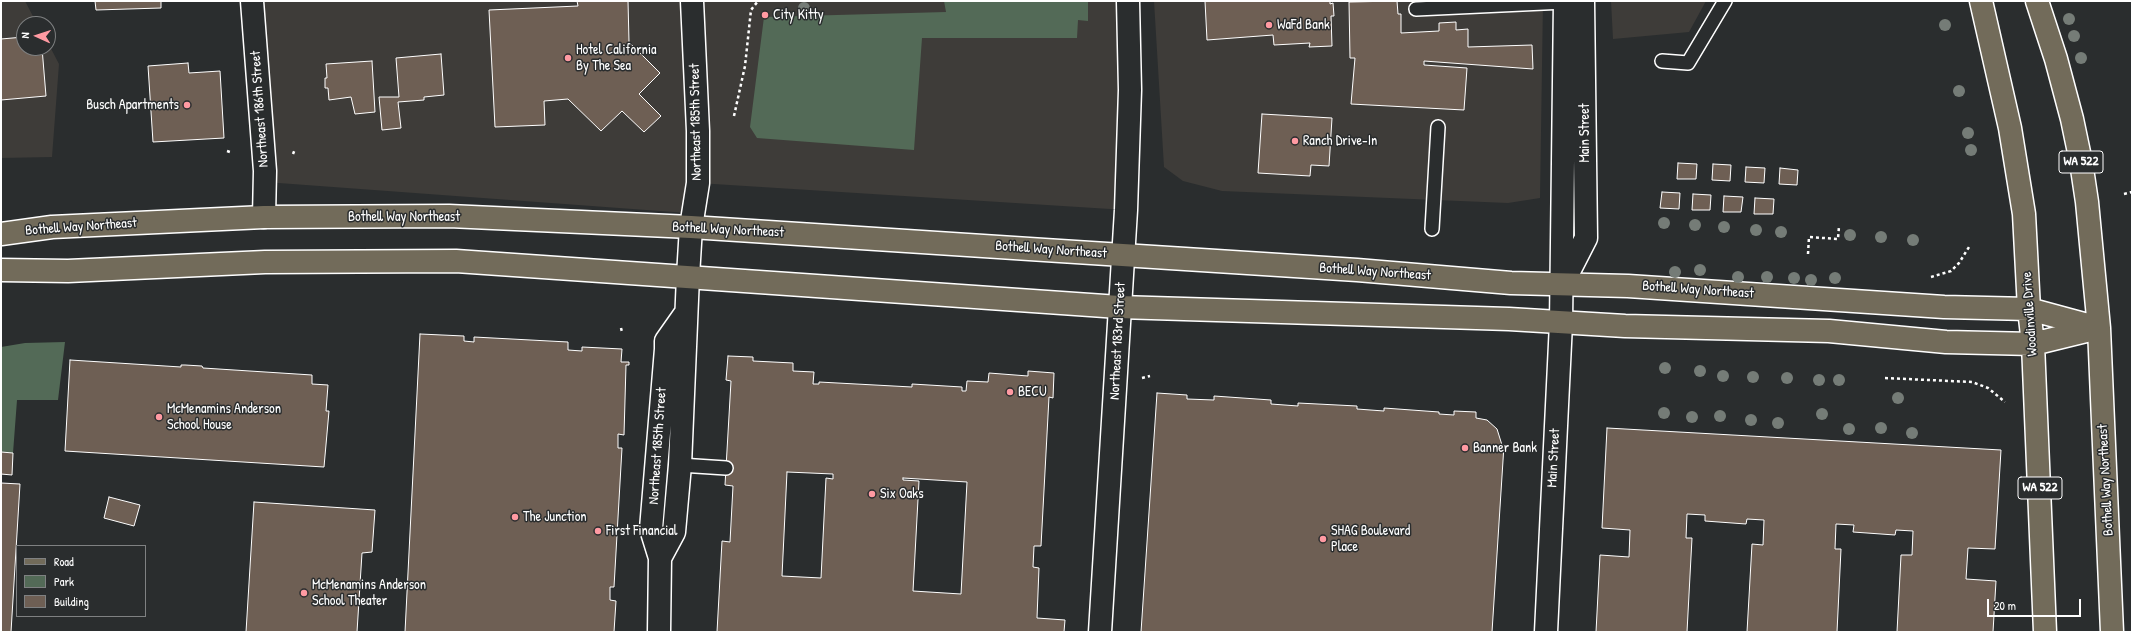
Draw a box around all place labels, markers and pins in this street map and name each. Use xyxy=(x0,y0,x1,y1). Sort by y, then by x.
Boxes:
place label: City Kitty xyxy=(773,7,824,23)
marker: City Kitty xyxy=(760,10,770,20)
place label: WaFd Bank xyxy=(1277,17,1330,33)
marker: WaFd Bank xyxy=(1264,20,1274,30)
place label: Hotel California By The Sea xyxy=(576,42,657,74)
marker: Hotel California By The Sea xyxy=(563,53,573,63)
place label: Busch Apartments xyxy=(86,97,179,113)
marker: Busch Apartments xyxy=(182,100,192,110)
place label: Ranch Drive-In xyxy=(1303,133,1377,149)
marker: Ranch Drive-In xyxy=(1290,136,1300,146)
place label: BECU xyxy=(1018,384,1047,400)
marker: BECU xyxy=(1005,387,1015,397)
place label: McMenamins Anderson School House xyxy=(167,401,281,434)
marker: McMenamins Anderson School House xyxy=(154,412,164,422)
place label: Banner Bank xyxy=(1473,440,1537,456)
marker: Banner Bank xyxy=(1460,443,1470,453)
place label: Six Oaks xyxy=(880,486,924,502)
marker: Six Oaks xyxy=(867,489,877,499)
place label: The Junction xyxy=(523,509,587,525)
marker: The Junction xyxy=(510,512,520,522)
place label: First Financial xyxy=(606,523,678,539)
place label: SHAG Boulevard Place xyxy=(1331,523,1410,556)
marker: First Financial xyxy=(593,526,603,536)
marker: SHAG Boulevard Place xyxy=(1318,534,1328,544)
place label: McMenamins Anderson School Theater xyxy=(312,577,426,610)
marker: McMenamins Anderson School Theater xyxy=(299,588,309,598)

